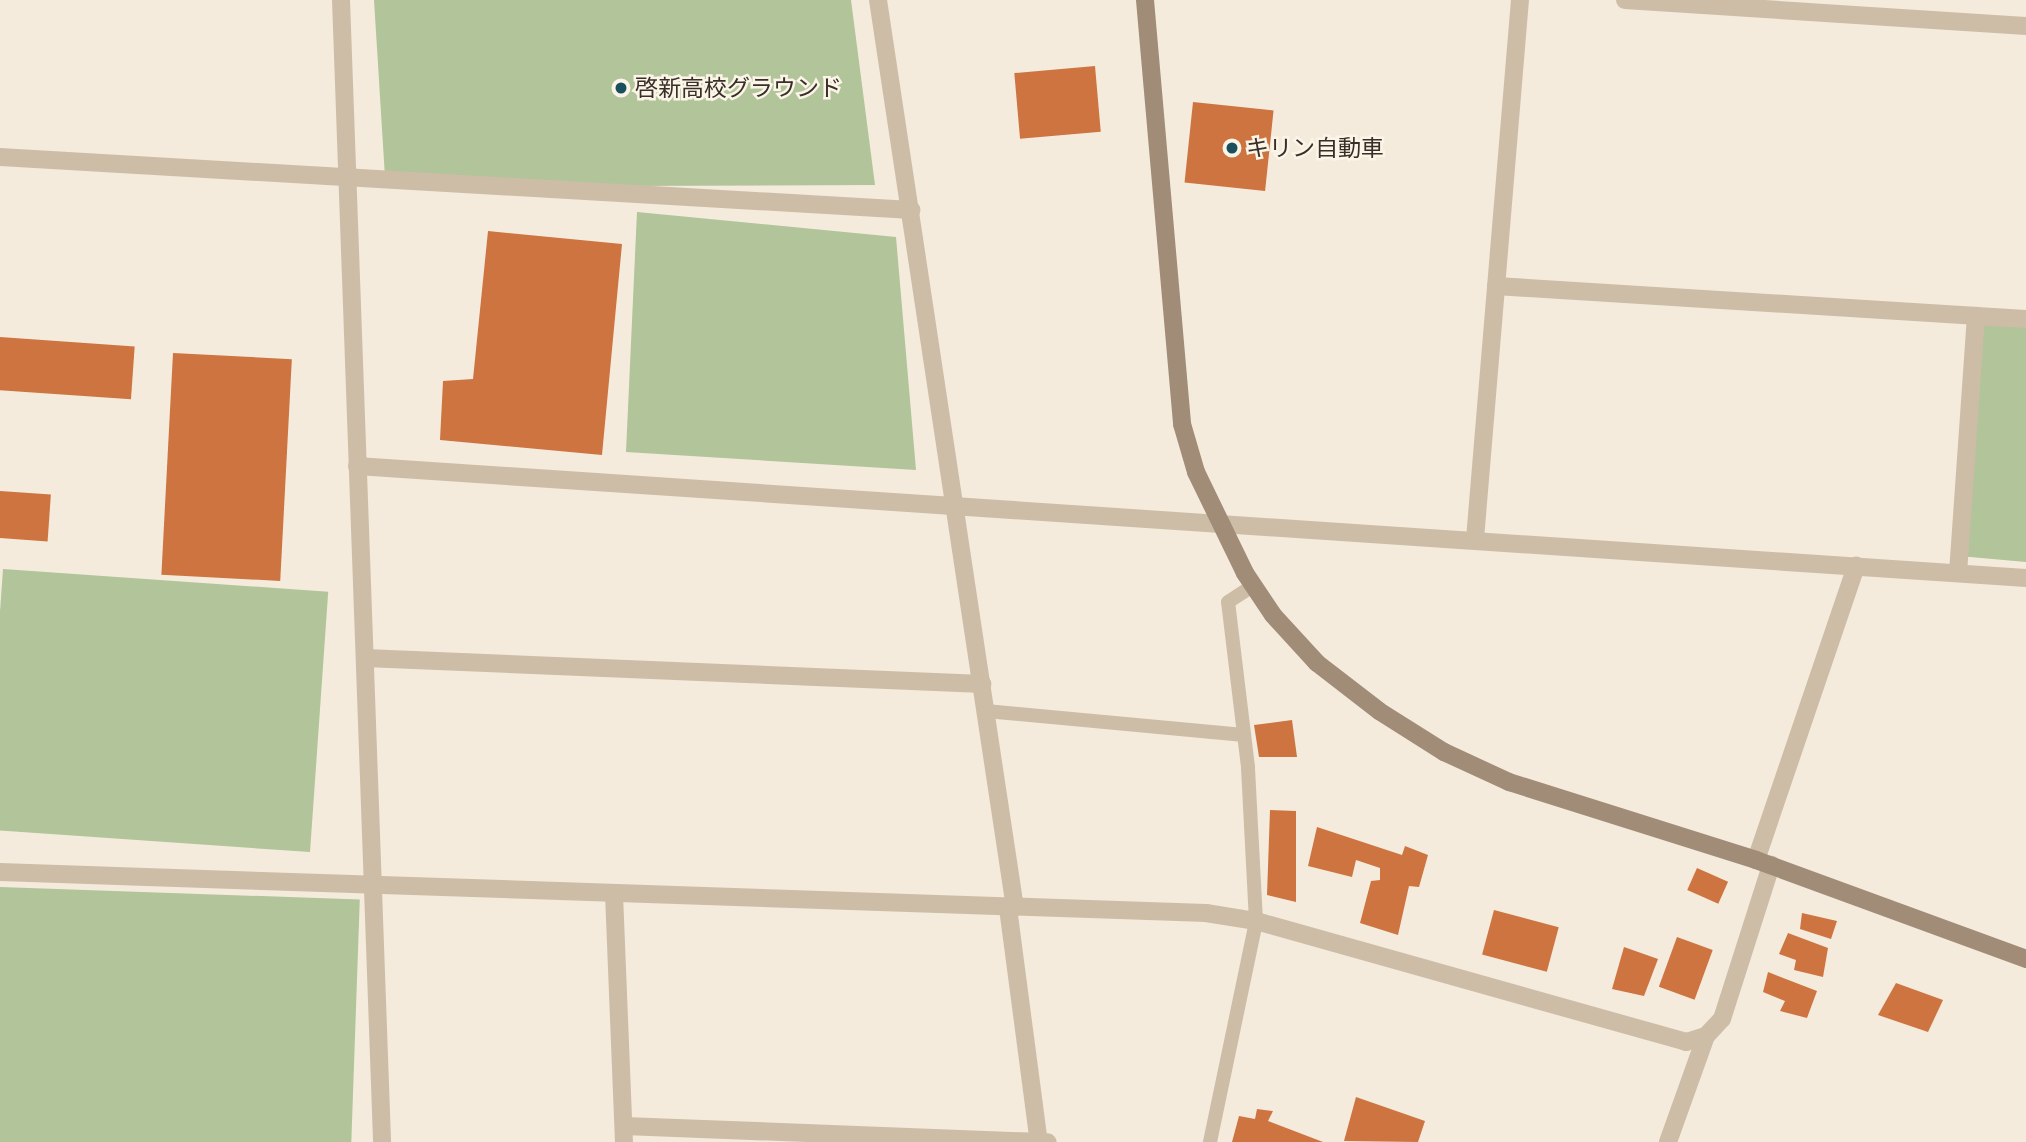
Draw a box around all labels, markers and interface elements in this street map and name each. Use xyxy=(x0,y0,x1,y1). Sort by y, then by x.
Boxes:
place label: 啓新高校グラウンド xyxy=(635,74,842,102)
marker: 啓新高校グラウンド xyxy=(613,80,629,96)
place label: キリン自動車 xyxy=(1246,134,1384,162)
marker: キリン自動車 xyxy=(1224,140,1240,156)

